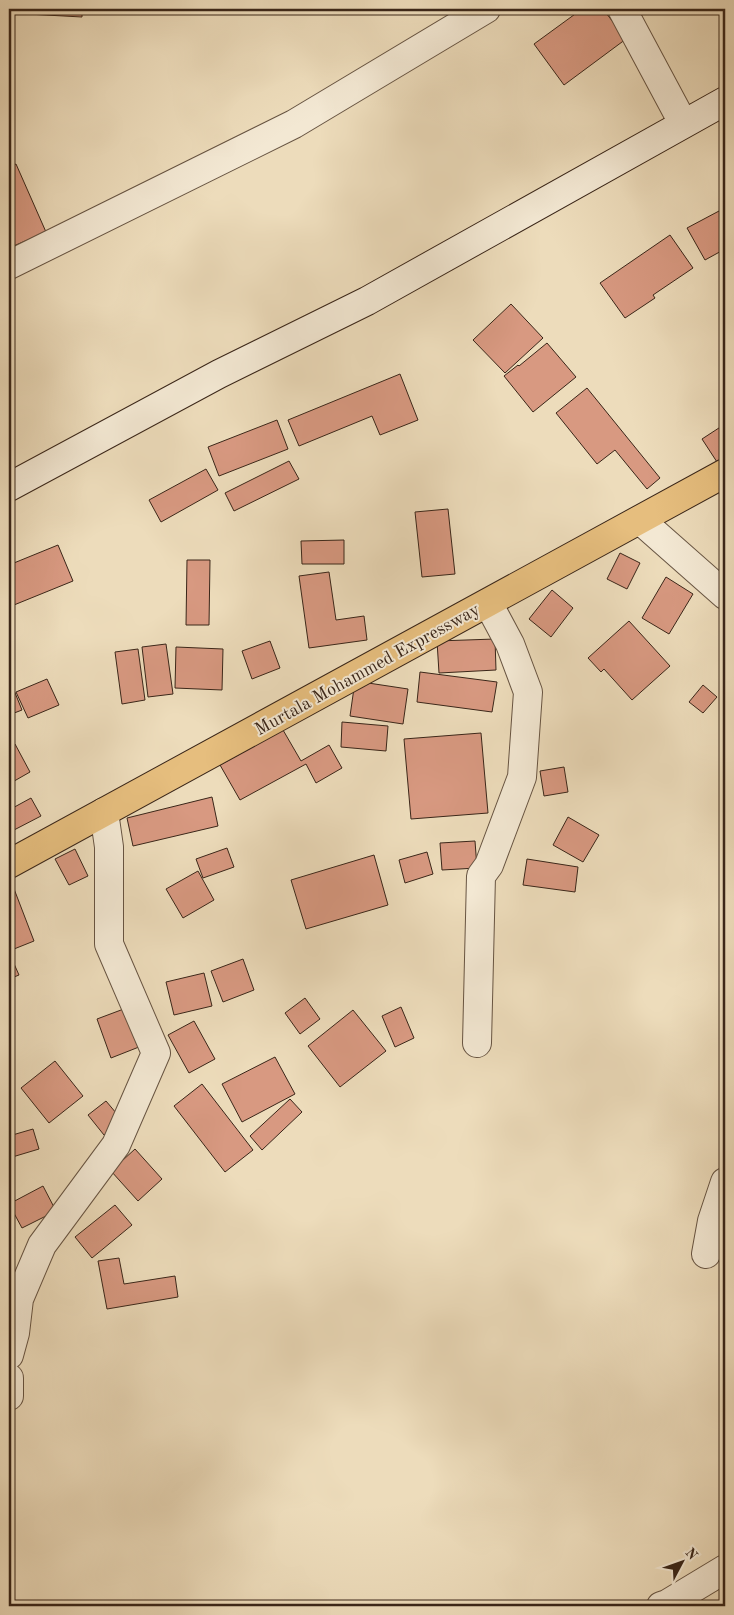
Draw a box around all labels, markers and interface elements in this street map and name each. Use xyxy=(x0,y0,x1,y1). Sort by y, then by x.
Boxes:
street label: Murtala Mohammed Expressway xyxy=(252,600,483,739)
north arrow xyxy=(656,1538,706,1588)
text: N xyxy=(682,1545,700,1563)

